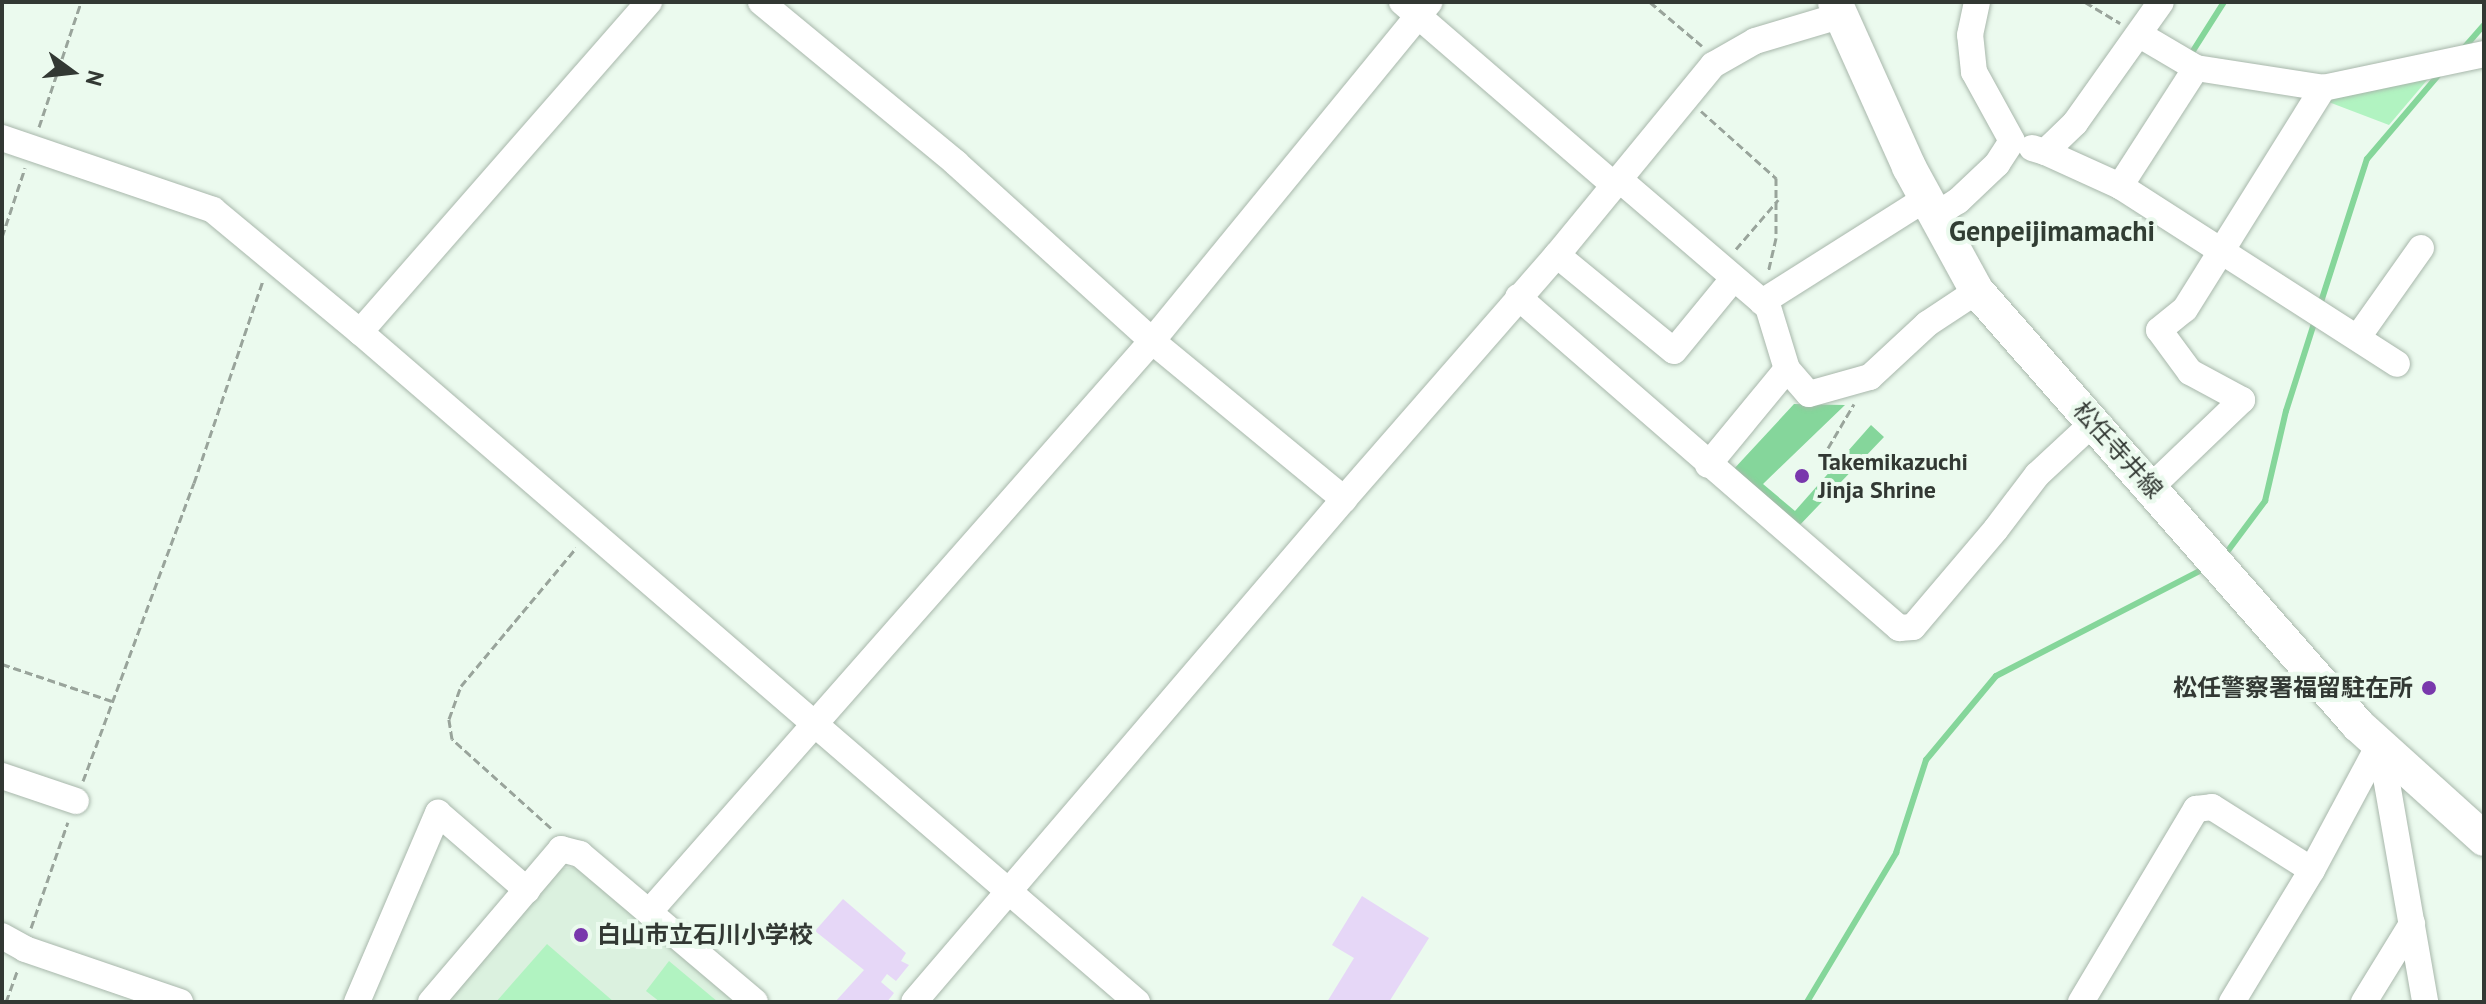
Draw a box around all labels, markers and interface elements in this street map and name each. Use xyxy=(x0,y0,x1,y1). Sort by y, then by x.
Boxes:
north arrow xyxy=(32,32,112,112)
text: N xyxy=(80,68,111,89)
district label: Genpeijimamachi xyxy=(1949,214,2155,248)
street label: 松任寺井線 xyxy=(2067,396,2169,504)
place label: Takemikazuchi Jinja Shrine xyxy=(1818,448,1968,504)
marker: Takemikazuchi Jinja Shrine xyxy=(1793,467,1811,485)
place label: 松任警察署福留駐在所 xyxy=(2173,674,2413,702)
marker: 松任警察署福留駐在所 xyxy=(2420,679,2438,697)
place label: 白山市立石川小学校 xyxy=(597,921,813,949)
marker: 白山市立石川小学校 xyxy=(572,926,590,944)

